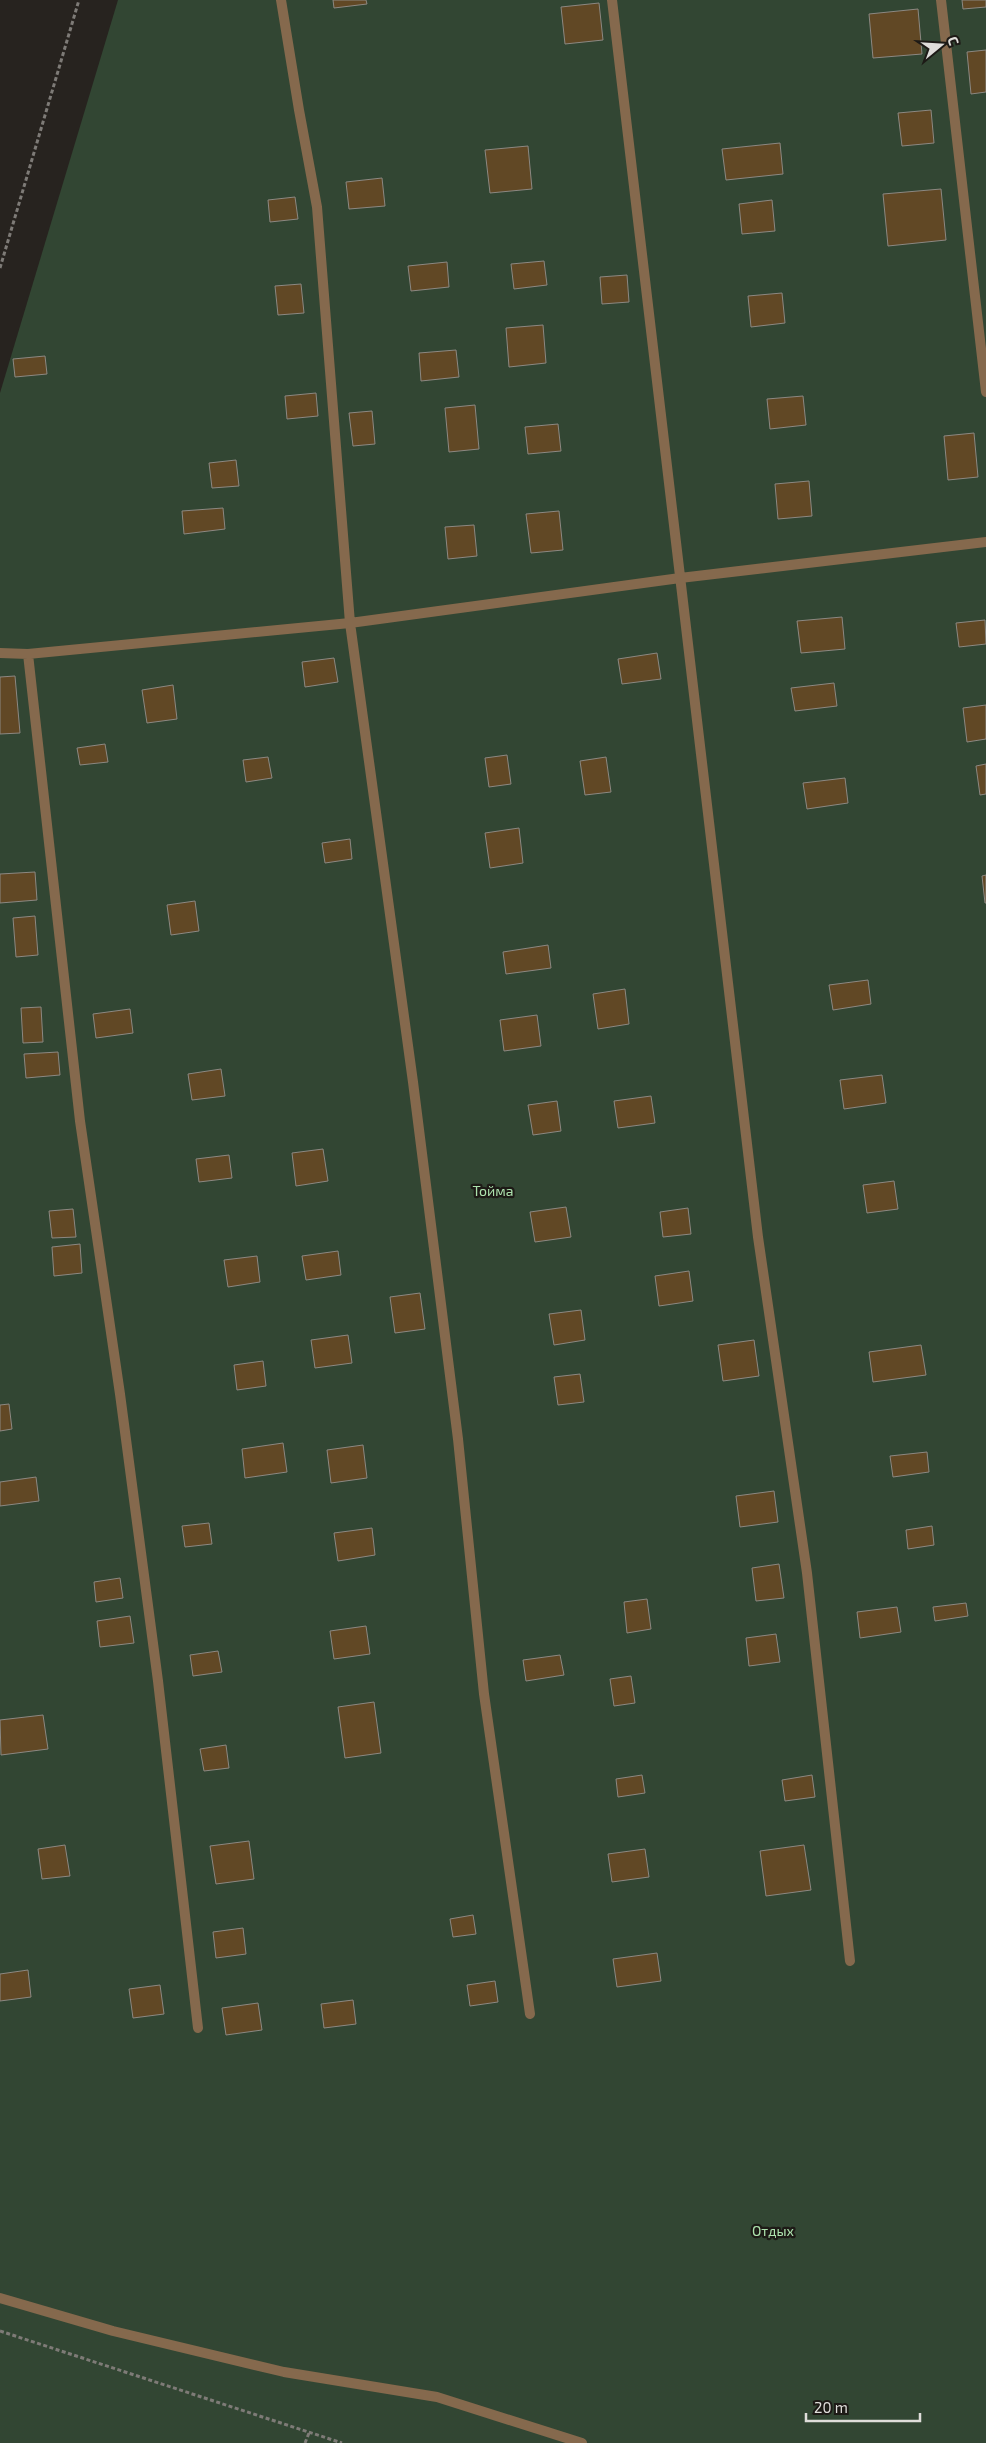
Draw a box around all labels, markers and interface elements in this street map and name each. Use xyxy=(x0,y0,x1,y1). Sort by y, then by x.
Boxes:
north arrow xyxy=(916,20,966,70)
text: С xyxy=(944,34,963,47)
park label: Тойма xyxy=(473,1182,514,1199)
park label: Отдых xyxy=(752,2222,795,2239)
scale bar xyxy=(806,2390,920,2422)
text: 20 m xyxy=(814,2398,848,2416)

